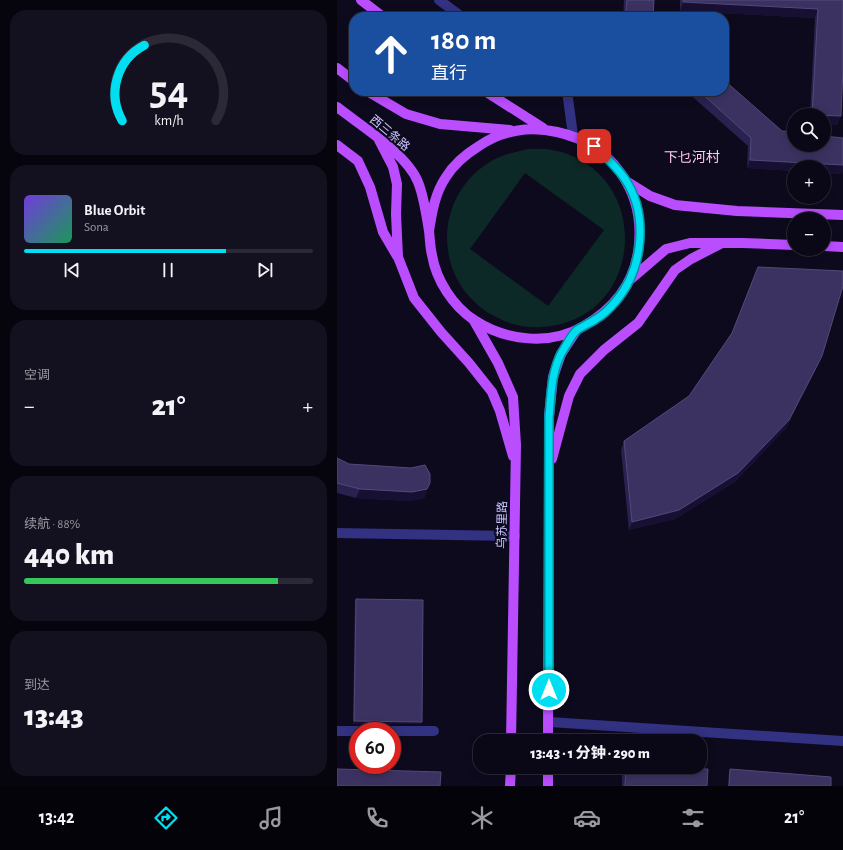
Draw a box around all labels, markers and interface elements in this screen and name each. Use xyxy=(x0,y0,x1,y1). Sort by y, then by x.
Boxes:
text: 180 m xyxy=(431,27,496,55)
icon: ahead xyxy=(365,28,417,80)
text: 直行 xyxy=(431,65,467,83)
text: 54 xyxy=(149,70,188,111)
map controls xyxy=(787,108,831,256)
button: search xyxy=(787,108,831,152)
street label: 西三条路 xyxy=(368,112,413,153)
text: km/h xyxy=(154,113,183,127)
pin xyxy=(577,129,611,163)
icon: arrive xyxy=(583,135,605,157)
district label: 下乜河村 xyxy=(664,149,720,165)
button: + xyxy=(787,160,831,204)
text: Blue Orbit xyxy=(84,203,145,218)
button: − xyxy=(787,212,831,256)
text: Sona xyxy=(84,221,109,234)
icon: previous xyxy=(61,259,83,281)
icon: pause xyxy=(157,259,179,281)
icon: next xyxy=(254,259,276,281)
text: 空调 xyxy=(24,369,50,382)
text: 21° xyxy=(151,391,186,421)
text: − xyxy=(24,395,35,417)
text: + xyxy=(302,395,313,417)
street label: 乌苏里路 xyxy=(495,501,508,549)
text: 续航 · 88% xyxy=(24,518,80,531)
text: 440 km xyxy=(24,540,114,570)
position arrow xyxy=(528,669,570,711)
text: 到达 xyxy=(24,679,50,692)
text: 13:43 xyxy=(24,701,84,731)
speed limit sign: 60 xyxy=(349,722,401,774)
text: 13:43 · 1 分钟 · 290 m xyxy=(530,746,650,761)
icon: directions xyxy=(152,804,180,832)
icon: music xyxy=(257,804,285,832)
icon: phone xyxy=(363,804,391,832)
icon: climate xyxy=(468,804,496,832)
icon: car xyxy=(573,804,601,832)
icon: filters xyxy=(679,804,707,832)
text: 13:42 xyxy=(39,809,75,827)
text: 21° xyxy=(784,809,804,827)

